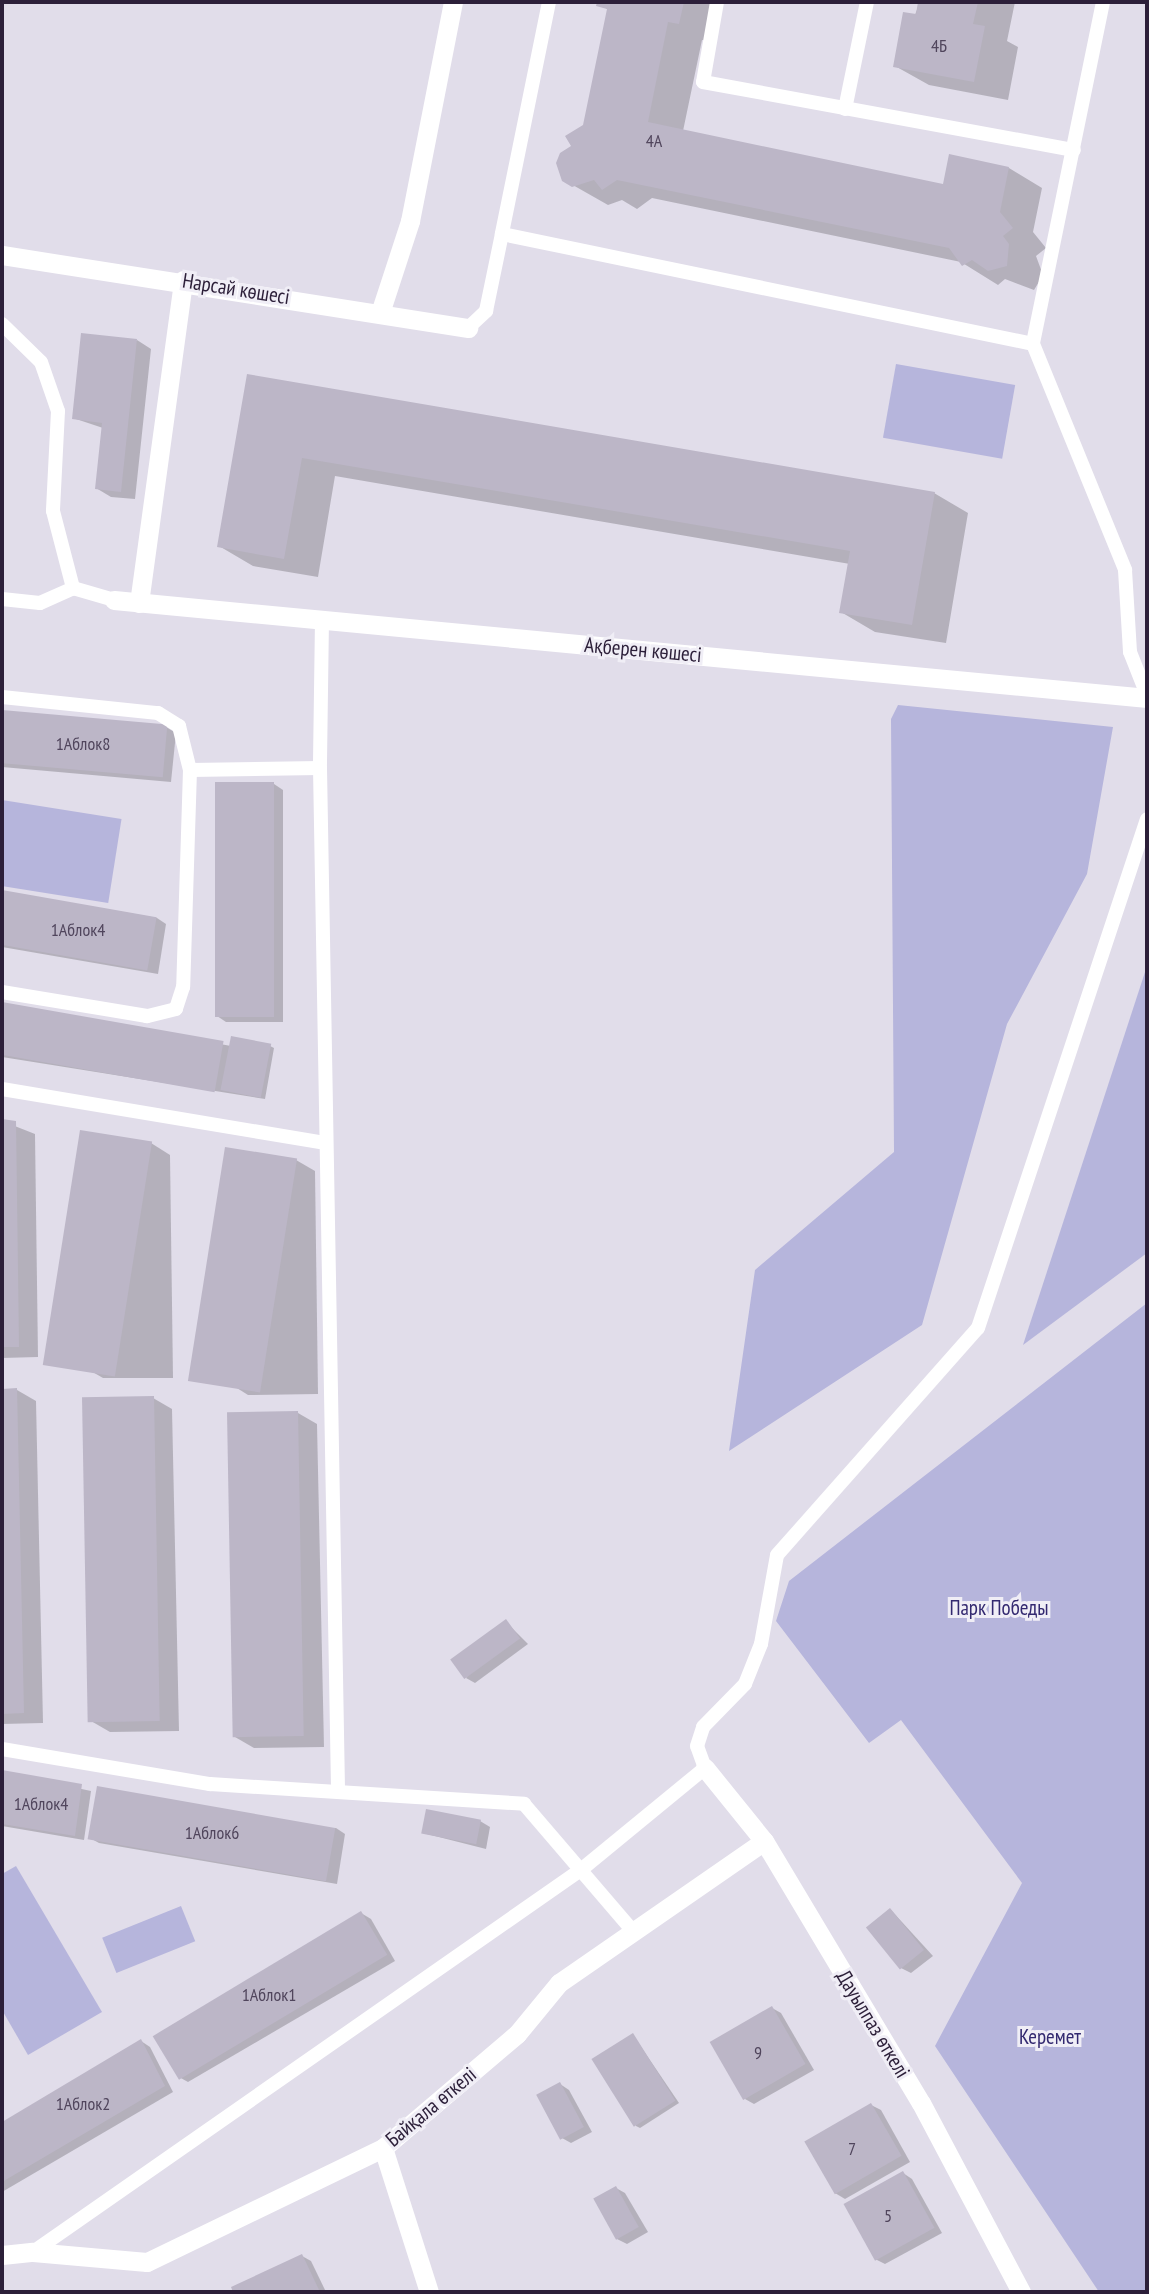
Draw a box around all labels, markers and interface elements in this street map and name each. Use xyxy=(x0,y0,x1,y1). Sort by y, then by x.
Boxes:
house number: 4Б xyxy=(931,35,947,57)
house number: 4А xyxy=(646,130,662,152)
street label: Нарсай көшесі xyxy=(181,268,291,310)
street label: Ақберен көшесі xyxy=(583,632,703,668)
house number: 1Аблок8 xyxy=(56,733,110,755)
house number: 1Аблок4 xyxy=(51,919,105,941)
park label: Парк Победы xyxy=(949,1595,1049,1621)
house number: 1Аблок4 xyxy=(14,1793,68,1815)
house number: 1Аблок6 xyxy=(185,1822,239,1844)
street label: Дауылпаз өткелі xyxy=(831,1965,915,2083)
house number: 1Аблок1 xyxy=(242,1984,296,2006)
park label: Керемет xyxy=(1019,2024,1081,2050)
house number: 9 xyxy=(754,2042,762,2064)
street label: Байқала өткелі xyxy=(381,2062,481,2152)
house number: 1Аблок2 xyxy=(56,2093,110,2115)
house number: 7 xyxy=(848,2138,856,2160)
house number: 5 xyxy=(884,2205,892,2227)

